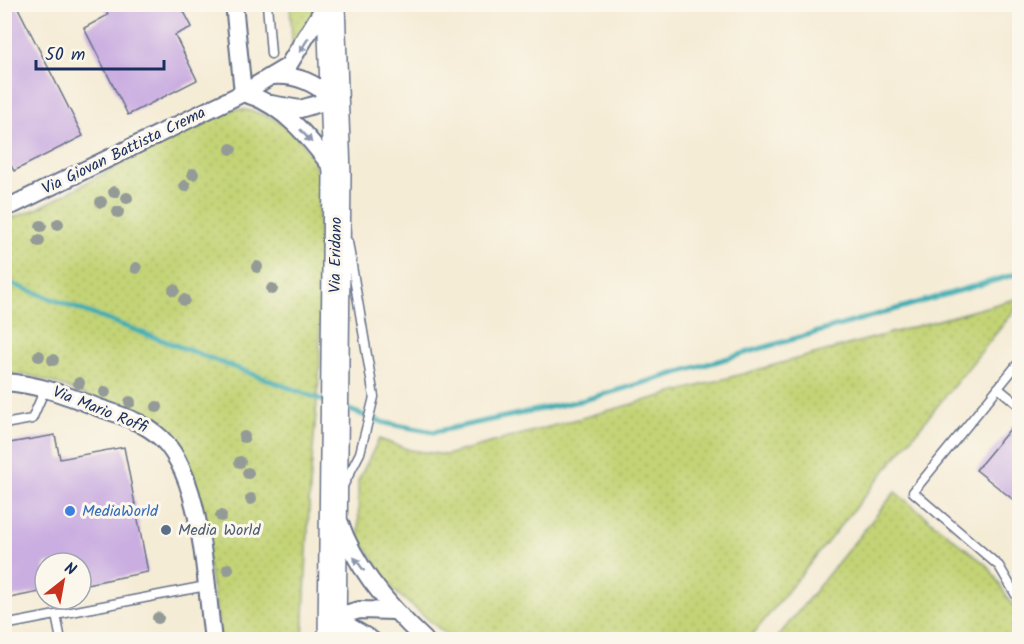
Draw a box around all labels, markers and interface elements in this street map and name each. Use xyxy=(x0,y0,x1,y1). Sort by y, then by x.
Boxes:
scale bar xyxy=(36,33,164,71)
one-way arrow xyxy=(298,37,309,53)
text: 50 m xyxy=(45,41,85,70)
street label: Via Giovan Battista Crema xyxy=(38,100,210,202)
one-way arrow xyxy=(299,129,313,144)
street label: Via Eridano xyxy=(323,217,349,293)
street label: Via Mario Roffi xyxy=(49,380,152,441)
place label: MediaWorld xyxy=(82,499,159,524)
marker: MediaWorld xyxy=(63,504,77,518)
place label: Media World xyxy=(178,518,262,543)
marker: Media World xyxy=(159,523,173,537)
north arrow xyxy=(33,551,93,611)
text: N xyxy=(59,556,81,583)
one-way arrow xyxy=(353,556,365,572)

